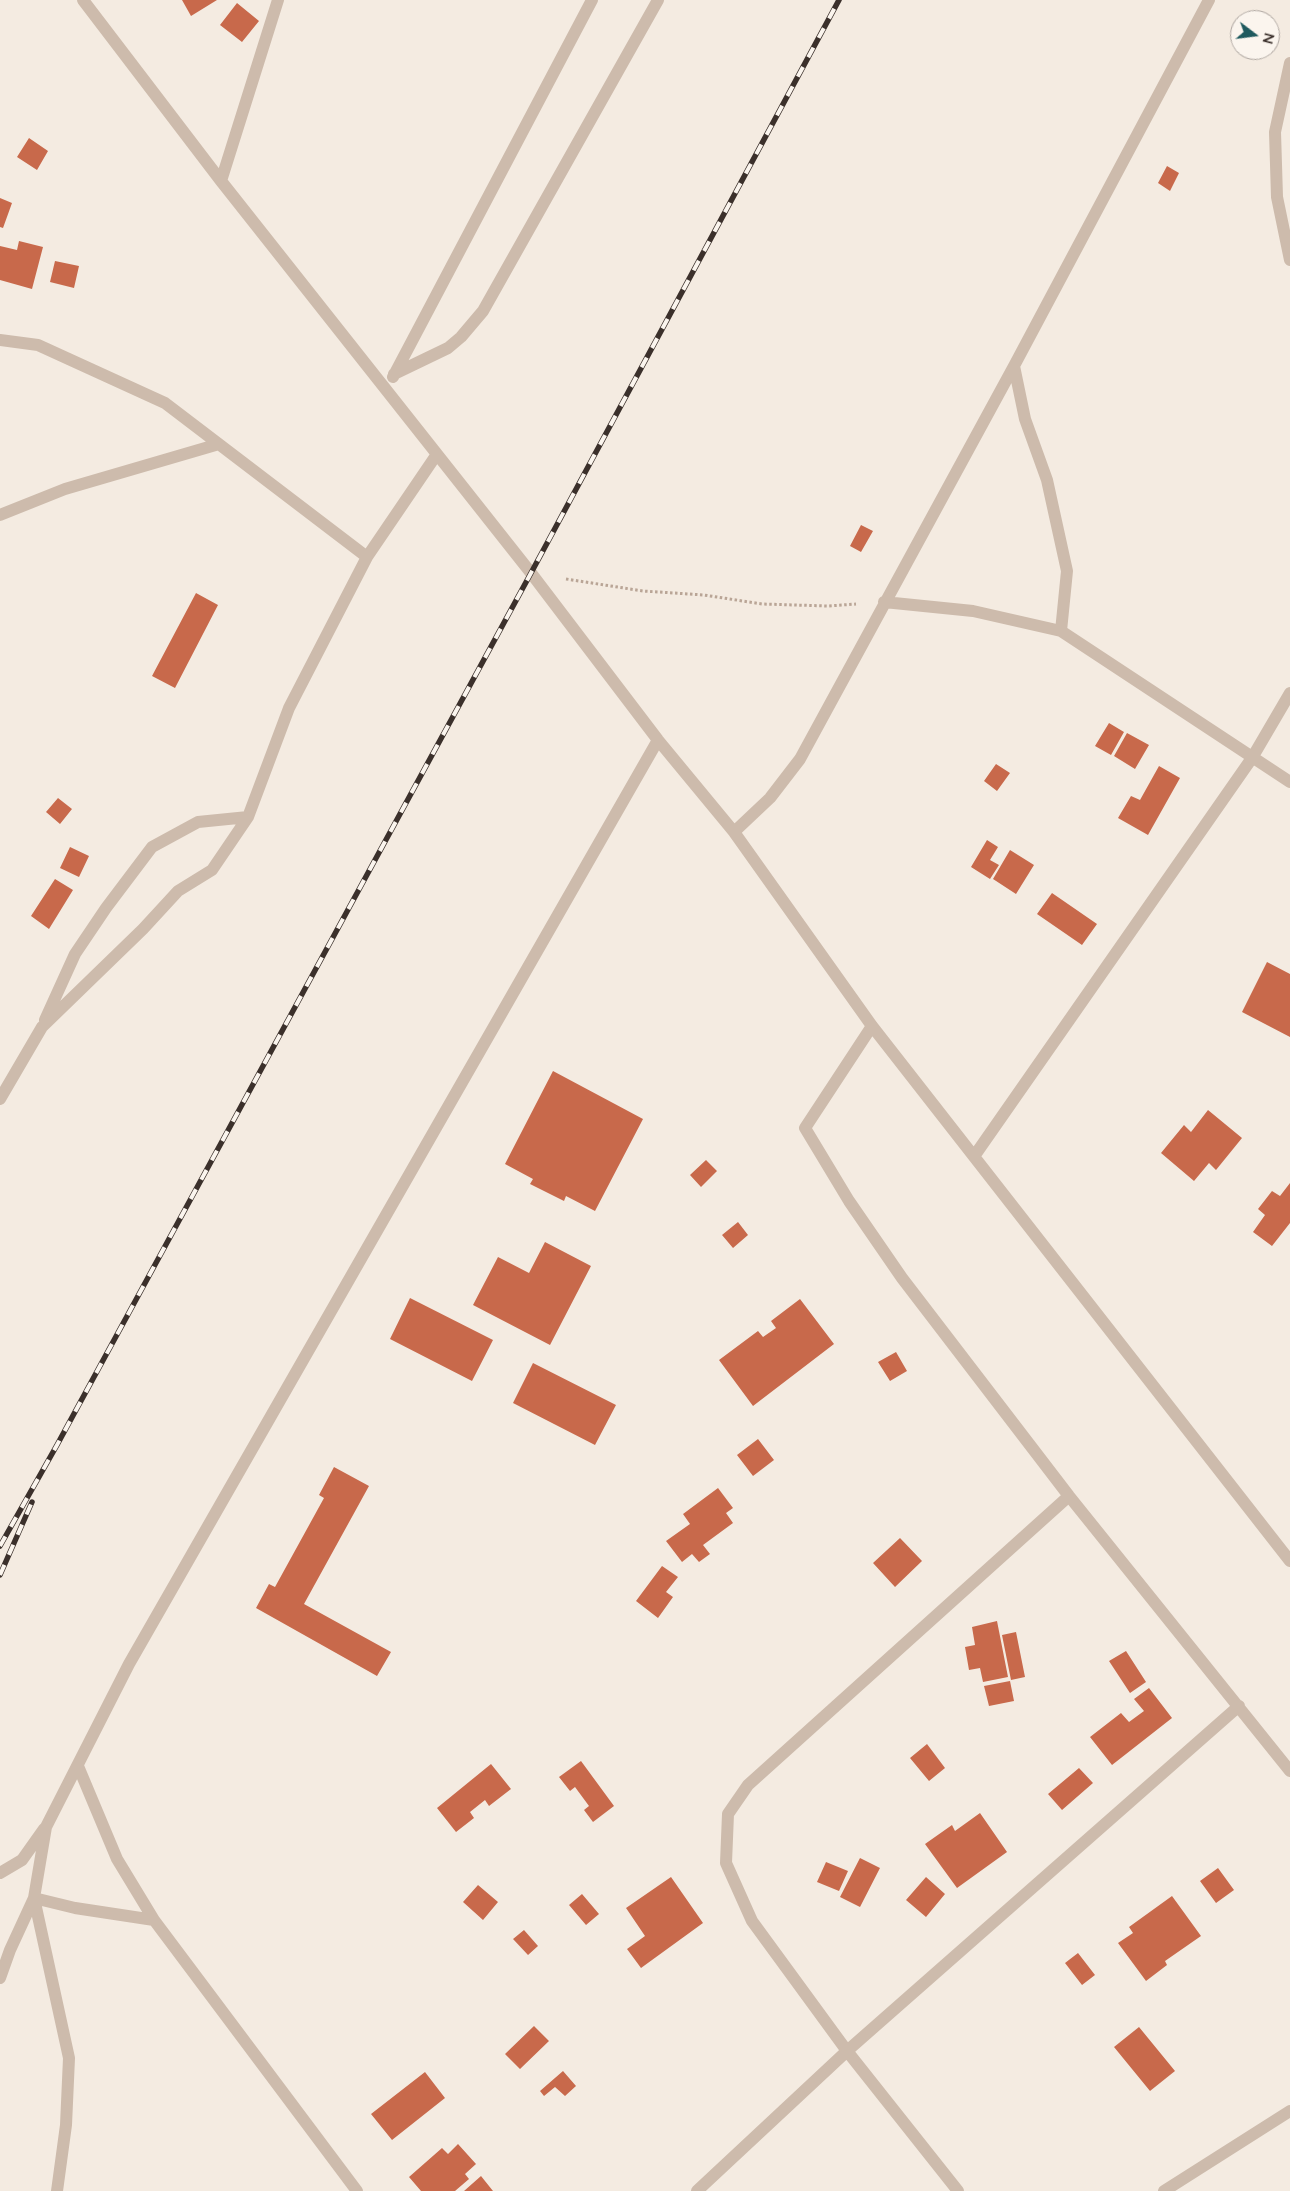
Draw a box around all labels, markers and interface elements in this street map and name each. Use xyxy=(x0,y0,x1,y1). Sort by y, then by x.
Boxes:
north arrow xyxy=(1230,10,1280,60)
text: N xyxy=(1259,31,1279,46)

